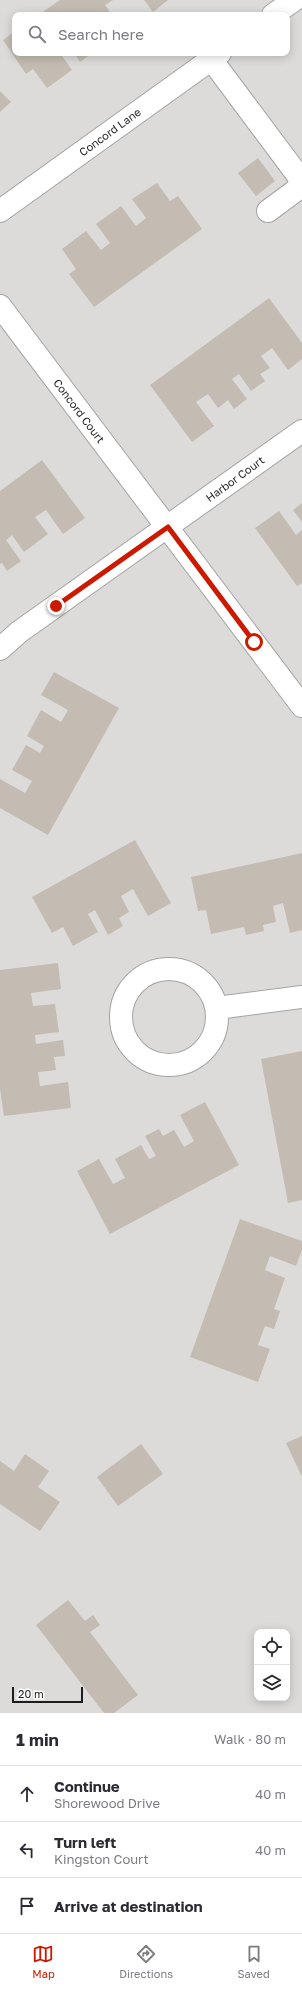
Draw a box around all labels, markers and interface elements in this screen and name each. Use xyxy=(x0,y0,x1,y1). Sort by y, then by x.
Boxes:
search box xyxy=(12,12,290,56)
icon: search xyxy=(26,23,48,45)
text: Search here xyxy=(58,25,144,43)
street label: Concord Lane xyxy=(76,105,143,158)
street label: Concord Court xyxy=(51,376,108,445)
street label: Harbor Court xyxy=(203,453,266,504)
route end xyxy=(47,597,65,615)
route start xyxy=(245,633,263,651)
map controls xyxy=(254,1629,290,1701)
button: locate xyxy=(254,1629,290,1665)
button: layers xyxy=(254,1665,290,1701)
scale bar xyxy=(12,1685,83,1704)
text: 20 m xyxy=(18,1687,44,1700)
text: 1 min xyxy=(16,1729,59,1750)
text: Walk · 80 m xyxy=(214,1731,286,1747)
text: Continue xyxy=(54,1777,120,1795)
icon: ahead xyxy=(16,1783,38,1805)
text: 40 m xyxy=(255,1786,286,1802)
text: Shorewood Drive xyxy=(54,1795,160,1811)
text: Turn left xyxy=(54,1833,116,1851)
icon: left xyxy=(16,1839,38,1861)
text: 40 m xyxy=(255,1842,286,1858)
text: Kingston Court xyxy=(54,1851,149,1867)
icon: arrive xyxy=(16,1895,38,1917)
text: Arrive at destination xyxy=(54,1897,203,1915)
tab: Map xyxy=(32,1943,55,1980)
tab: Directions xyxy=(119,1943,173,1980)
tab: Saved xyxy=(238,1943,270,1980)

